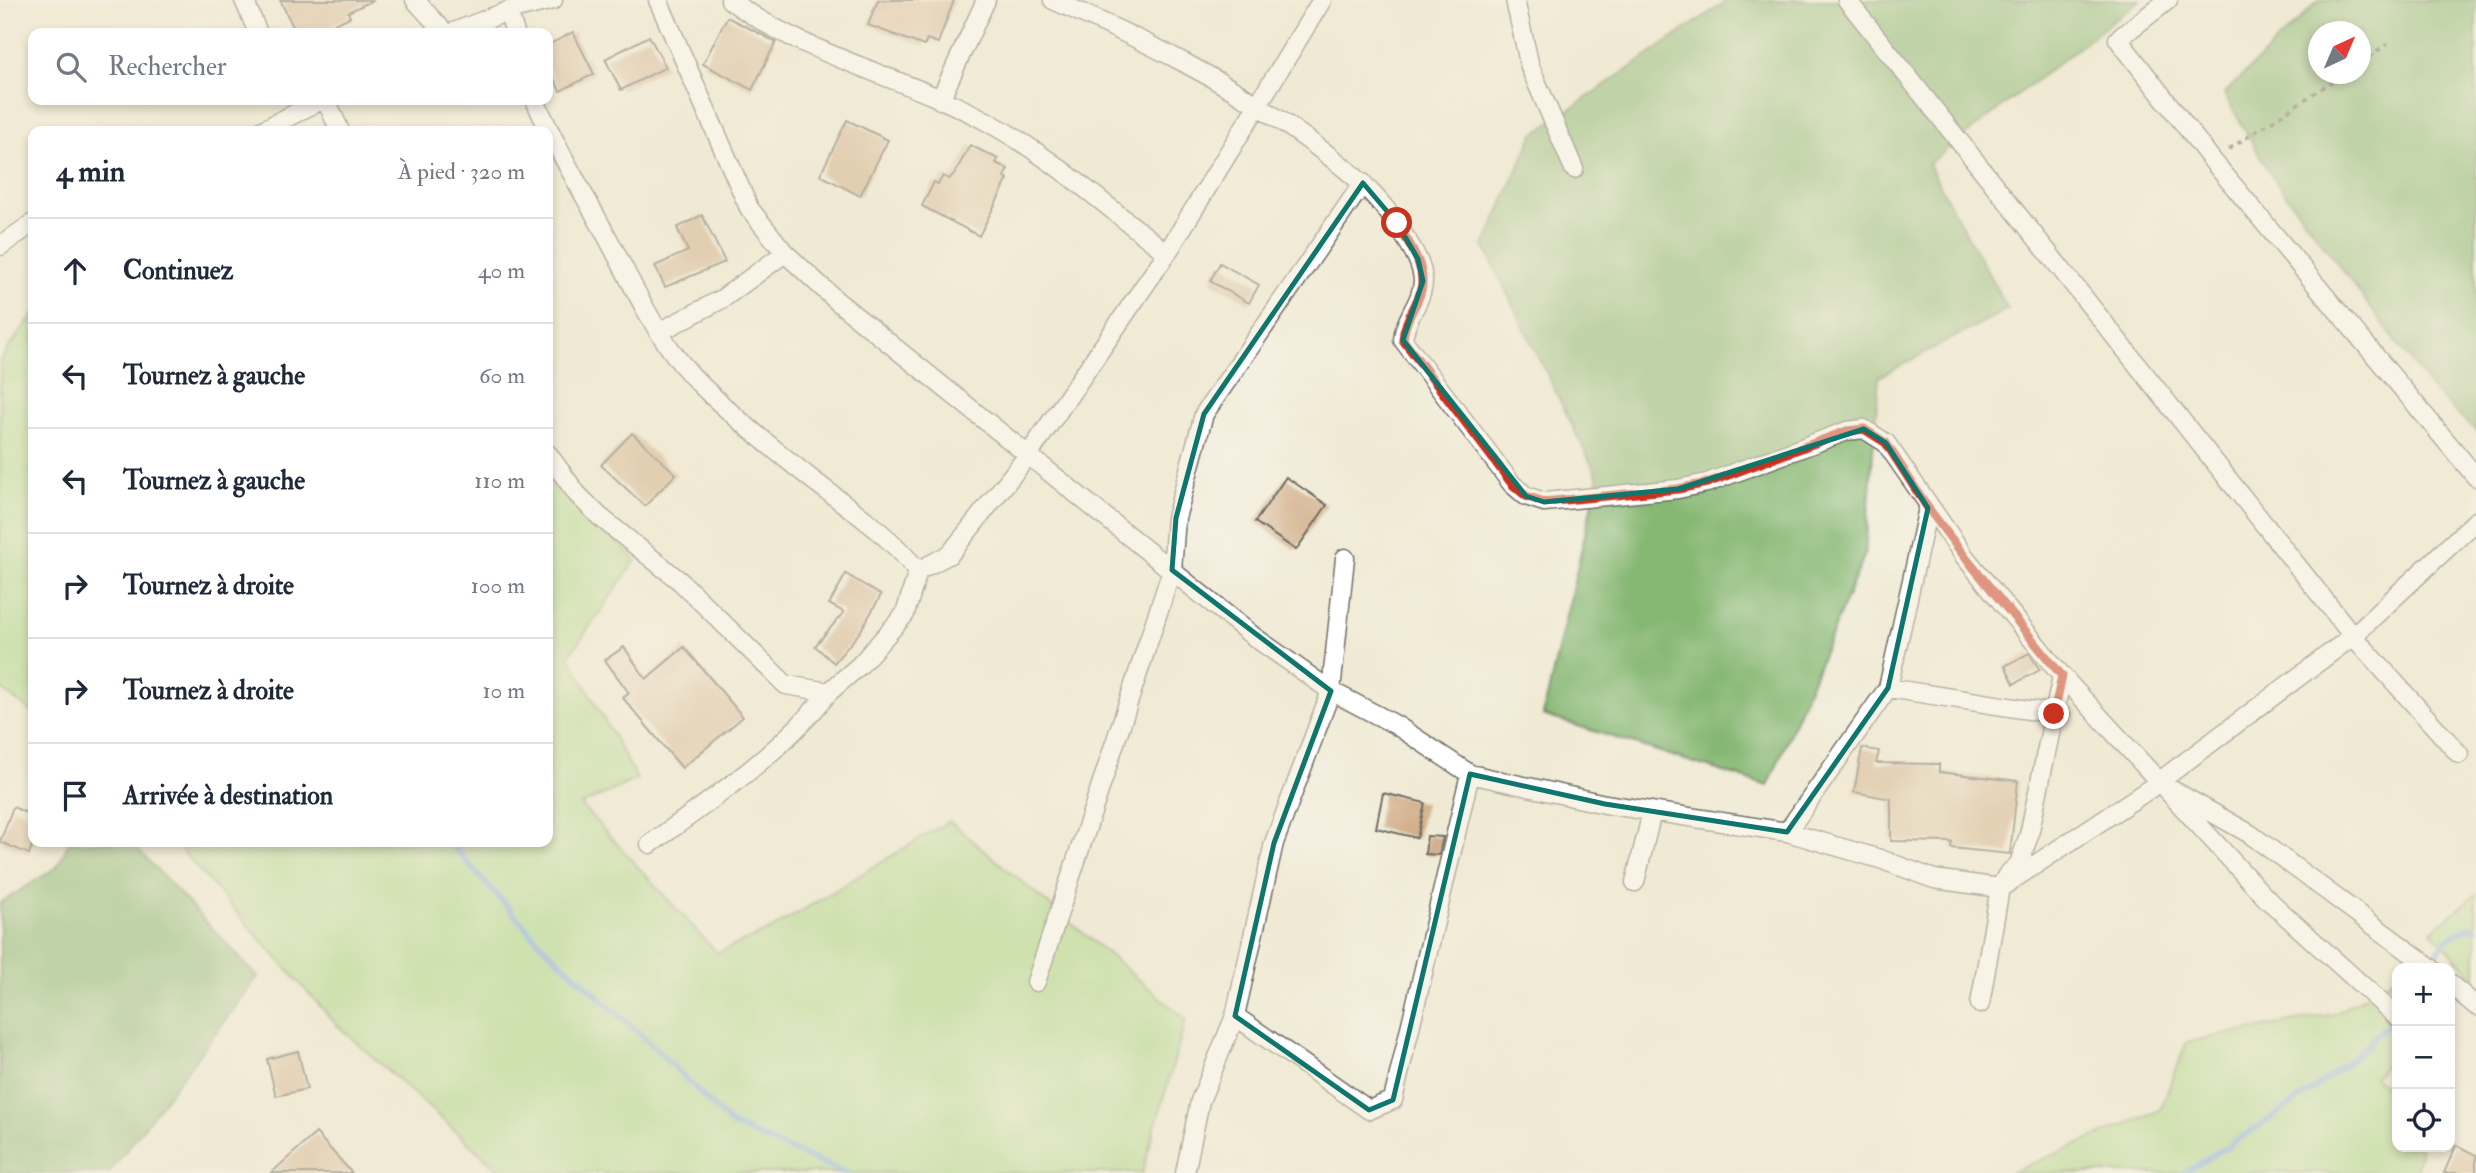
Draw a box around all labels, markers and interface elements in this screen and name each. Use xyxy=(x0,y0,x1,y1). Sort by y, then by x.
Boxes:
north arrow xyxy=(2308,21,2371,84)
search box xyxy=(28,28,553,105)
icon: search xyxy=(52,48,90,86)
text: Rechercher xyxy=(108,51,227,83)
text: 4 min xyxy=(56,153,125,190)
text: À pied · 320 m xyxy=(398,157,525,186)
route start xyxy=(1381,207,1412,238)
icon: ahead xyxy=(56,252,94,290)
text: Continuez xyxy=(123,255,233,287)
text: 40 m xyxy=(478,256,525,285)
icon: left xyxy=(56,357,94,395)
text: Tournez à gauche xyxy=(123,360,305,392)
text: 60 m xyxy=(479,361,525,390)
icon: left xyxy=(56,462,94,500)
text: Tournez à gauche xyxy=(123,465,305,497)
text: 110 m xyxy=(474,466,525,495)
icon: right xyxy=(56,567,94,605)
text: Tournez à droite xyxy=(123,570,294,602)
text: 100 m xyxy=(471,571,525,600)
icon: right xyxy=(56,672,94,710)
text: Tournez à droite xyxy=(123,675,294,707)
text: 10 m xyxy=(482,676,525,705)
route end xyxy=(2038,698,2069,729)
icon: arrive xyxy=(56,777,94,815)
text: Arrivée à destination xyxy=(123,780,333,812)
map controls xyxy=(2392,963,2455,1152)
button: + xyxy=(2392,963,2455,1026)
button: − xyxy=(2392,1026,2455,1089)
button: locate xyxy=(2392,1089,2455,1152)

